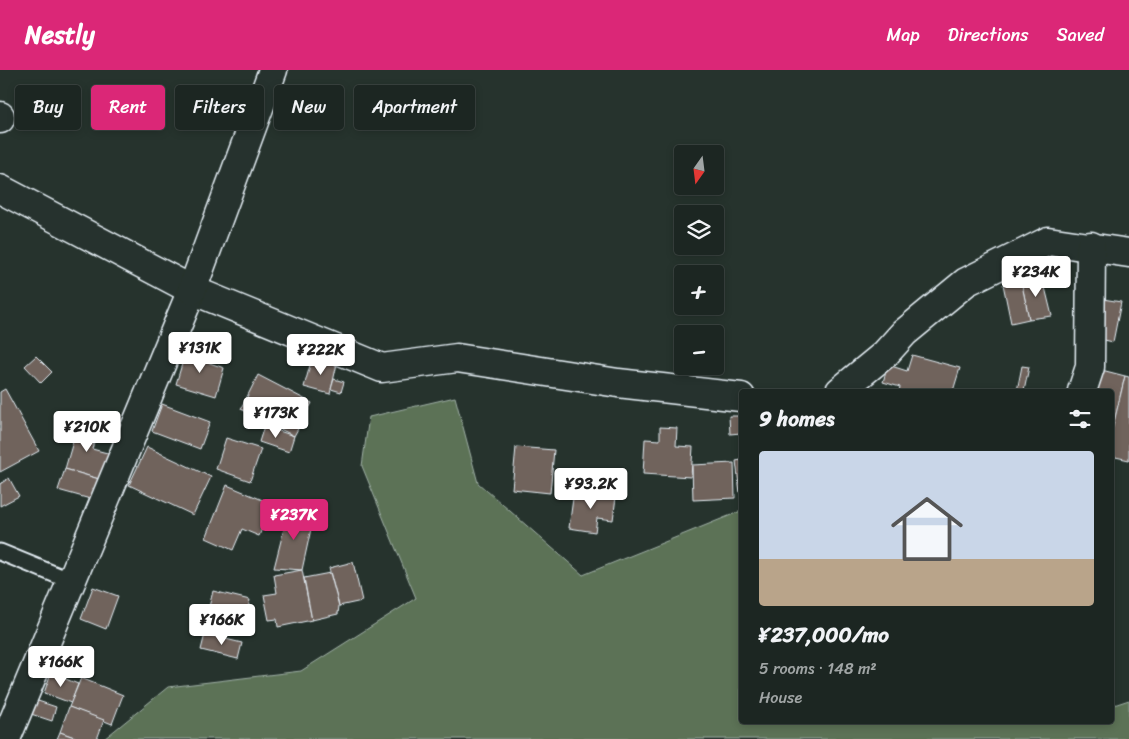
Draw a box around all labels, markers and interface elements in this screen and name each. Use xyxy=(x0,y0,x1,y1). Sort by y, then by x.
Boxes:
text: Nestly xyxy=(25,14,95,56)
text: Map xyxy=(887,19,920,51)
text: Directions xyxy=(948,19,1029,51)
text: Saved xyxy=(1057,19,1104,51)
chip: Buy xyxy=(15,85,81,130)
chip: Rent xyxy=(91,85,165,130)
chip: Filters xyxy=(175,85,264,130)
chip: New xyxy=(274,85,344,130)
chip: Apartment xyxy=(354,85,475,130)
north arrow xyxy=(674,145,724,195)
map controls xyxy=(674,145,724,375)
button: layers xyxy=(674,205,724,255)
pin: ¥234K xyxy=(1001,256,1071,298)
text: ¥234K xyxy=(1013,257,1059,286)
button: + xyxy=(674,265,724,315)
button: − xyxy=(674,325,724,375)
pin: ¥131K xyxy=(165,332,235,374)
text: ¥131K xyxy=(179,333,221,362)
pin: ¥222K xyxy=(286,334,356,376)
text: ¥222K xyxy=(298,335,344,364)
pin: ¥173K xyxy=(241,396,311,439)
text: ¥173K xyxy=(254,398,298,427)
text: 9 homes xyxy=(759,400,835,438)
icon: filters xyxy=(1066,405,1094,433)
pin: ¥210K xyxy=(52,410,122,453)
text: ¥210K xyxy=(65,412,109,441)
pin: ¥93.2K xyxy=(550,468,632,510)
text: ¥93.2K xyxy=(565,469,617,498)
icon: home xyxy=(882,484,972,574)
pin: ¥237K xyxy=(259,498,329,541)
text: ¥237K xyxy=(271,500,317,529)
pin: ¥166K xyxy=(187,604,257,646)
text: ¥166K xyxy=(200,605,244,634)
text: ¥237,000/mo xyxy=(759,616,889,654)
pin: ¥166K xyxy=(26,646,96,688)
text: ¥166K xyxy=(39,647,83,676)
text: 5 rooms · 148 m² xyxy=(759,654,876,683)
text: House xyxy=(759,683,802,712)

